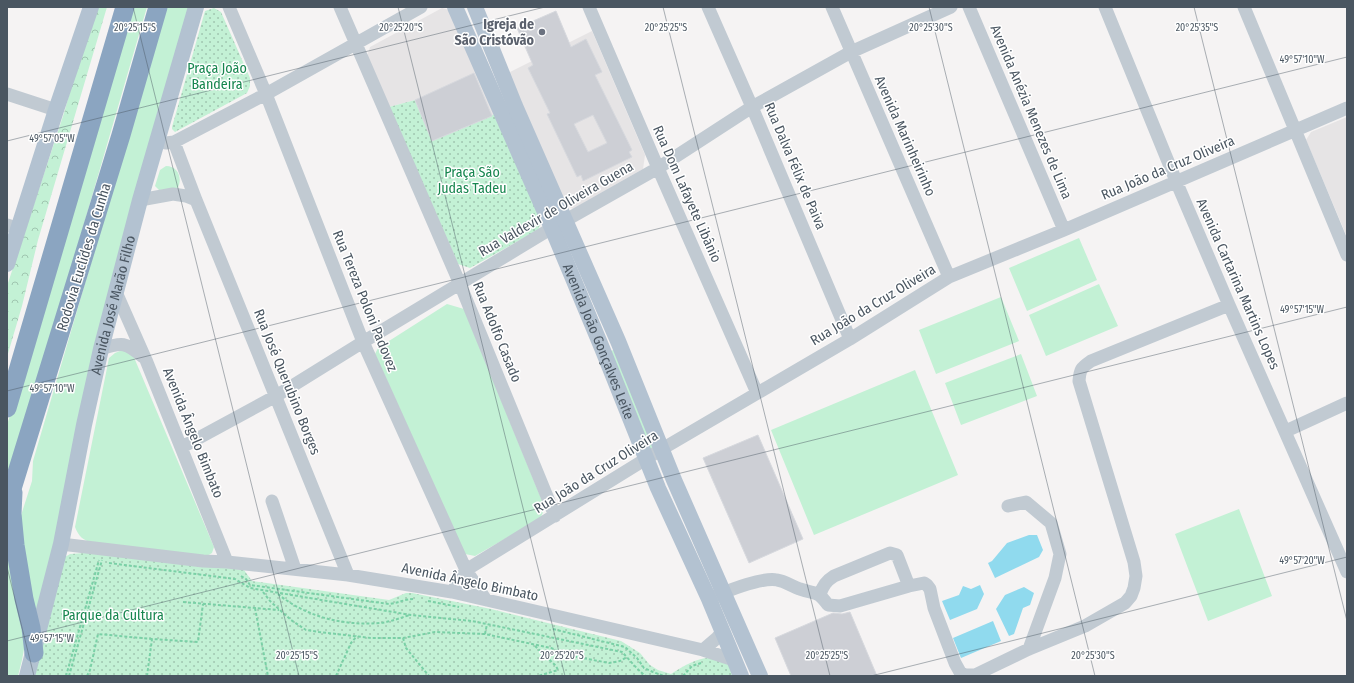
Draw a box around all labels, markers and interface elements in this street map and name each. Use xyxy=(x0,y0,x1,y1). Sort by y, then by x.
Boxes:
place label: Igreja de São Cristóvão xyxy=(455,16,535,49)
text: 20°25'15"S xyxy=(114,22,156,34)
text: 20°25'20"S xyxy=(379,22,423,34)
text: 20°25'25"S xyxy=(645,22,687,34)
text: 20°25'30"S xyxy=(909,22,953,34)
street label: Avenida Anézia Menezes de Lima xyxy=(987,22,1076,202)
text: 20°25'35"S xyxy=(1176,22,1218,34)
marker: Igreja de São Cristóvão xyxy=(537,27,547,37)
text: 49°57'10"W xyxy=(1279,54,1325,66)
park label: Praça João Bandeira xyxy=(187,60,247,93)
street label: Avenida Marinheirinho xyxy=(871,73,939,199)
street label: Rua Dalva Félix de Paiva xyxy=(761,100,830,232)
street label: Rua Dom Lafayete Libânio xyxy=(649,123,725,265)
street label: Rua João da Cruz Oliveira xyxy=(1099,132,1237,204)
text: 49°57'05"W xyxy=(29,133,75,145)
street label: Rua Valdevir de Oliveira Guena xyxy=(476,158,636,260)
park label: Praça São Judas Tadeu xyxy=(437,164,507,197)
street label: Rodovia Euclides da Cunha xyxy=(53,181,115,333)
street label: Avenida Cartarina Martins Lopes xyxy=(1193,196,1283,372)
street label: Rua Tereza Poloni Padovez xyxy=(329,228,401,375)
street label: Avenida José Marão Filho xyxy=(87,234,139,376)
street label: Avenida João Gonçalves Leite xyxy=(559,261,638,422)
street label: Rua João da Cruz Oliveira xyxy=(807,261,939,349)
street label: Rua Adolfo Casado xyxy=(469,279,525,385)
text: 49°57'15"W xyxy=(1280,304,1325,316)
street label: Rua José Querubino Borges xyxy=(250,307,324,457)
street label: Avenida Ângelo Bimbato xyxy=(159,365,228,501)
text: 49°57'10"W xyxy=(29,383,75,395)
street label: Rua João da Cruz Oliveira xyxy=(531,427,661,517)
text: 49°57'20"W xyxy=(1279,555,1325,567)
street label: Avenida Ângelo Bimbato xyxy=(400,558,540,605)
park label: Parque da Cultura xyxy=(62,607,164,624)
text: 49°57'15"W xyxy=(30,633,75,645)
text: 20°25'15"S xyxy=(276,650,318,662)
text: 20°25'20"S xyxy=(540,650,584,662)
text: 20°25'25"S xyxy=(806,650,848,662)
text: 20°25'30"S xyxy=(1071,650,1115,662)

